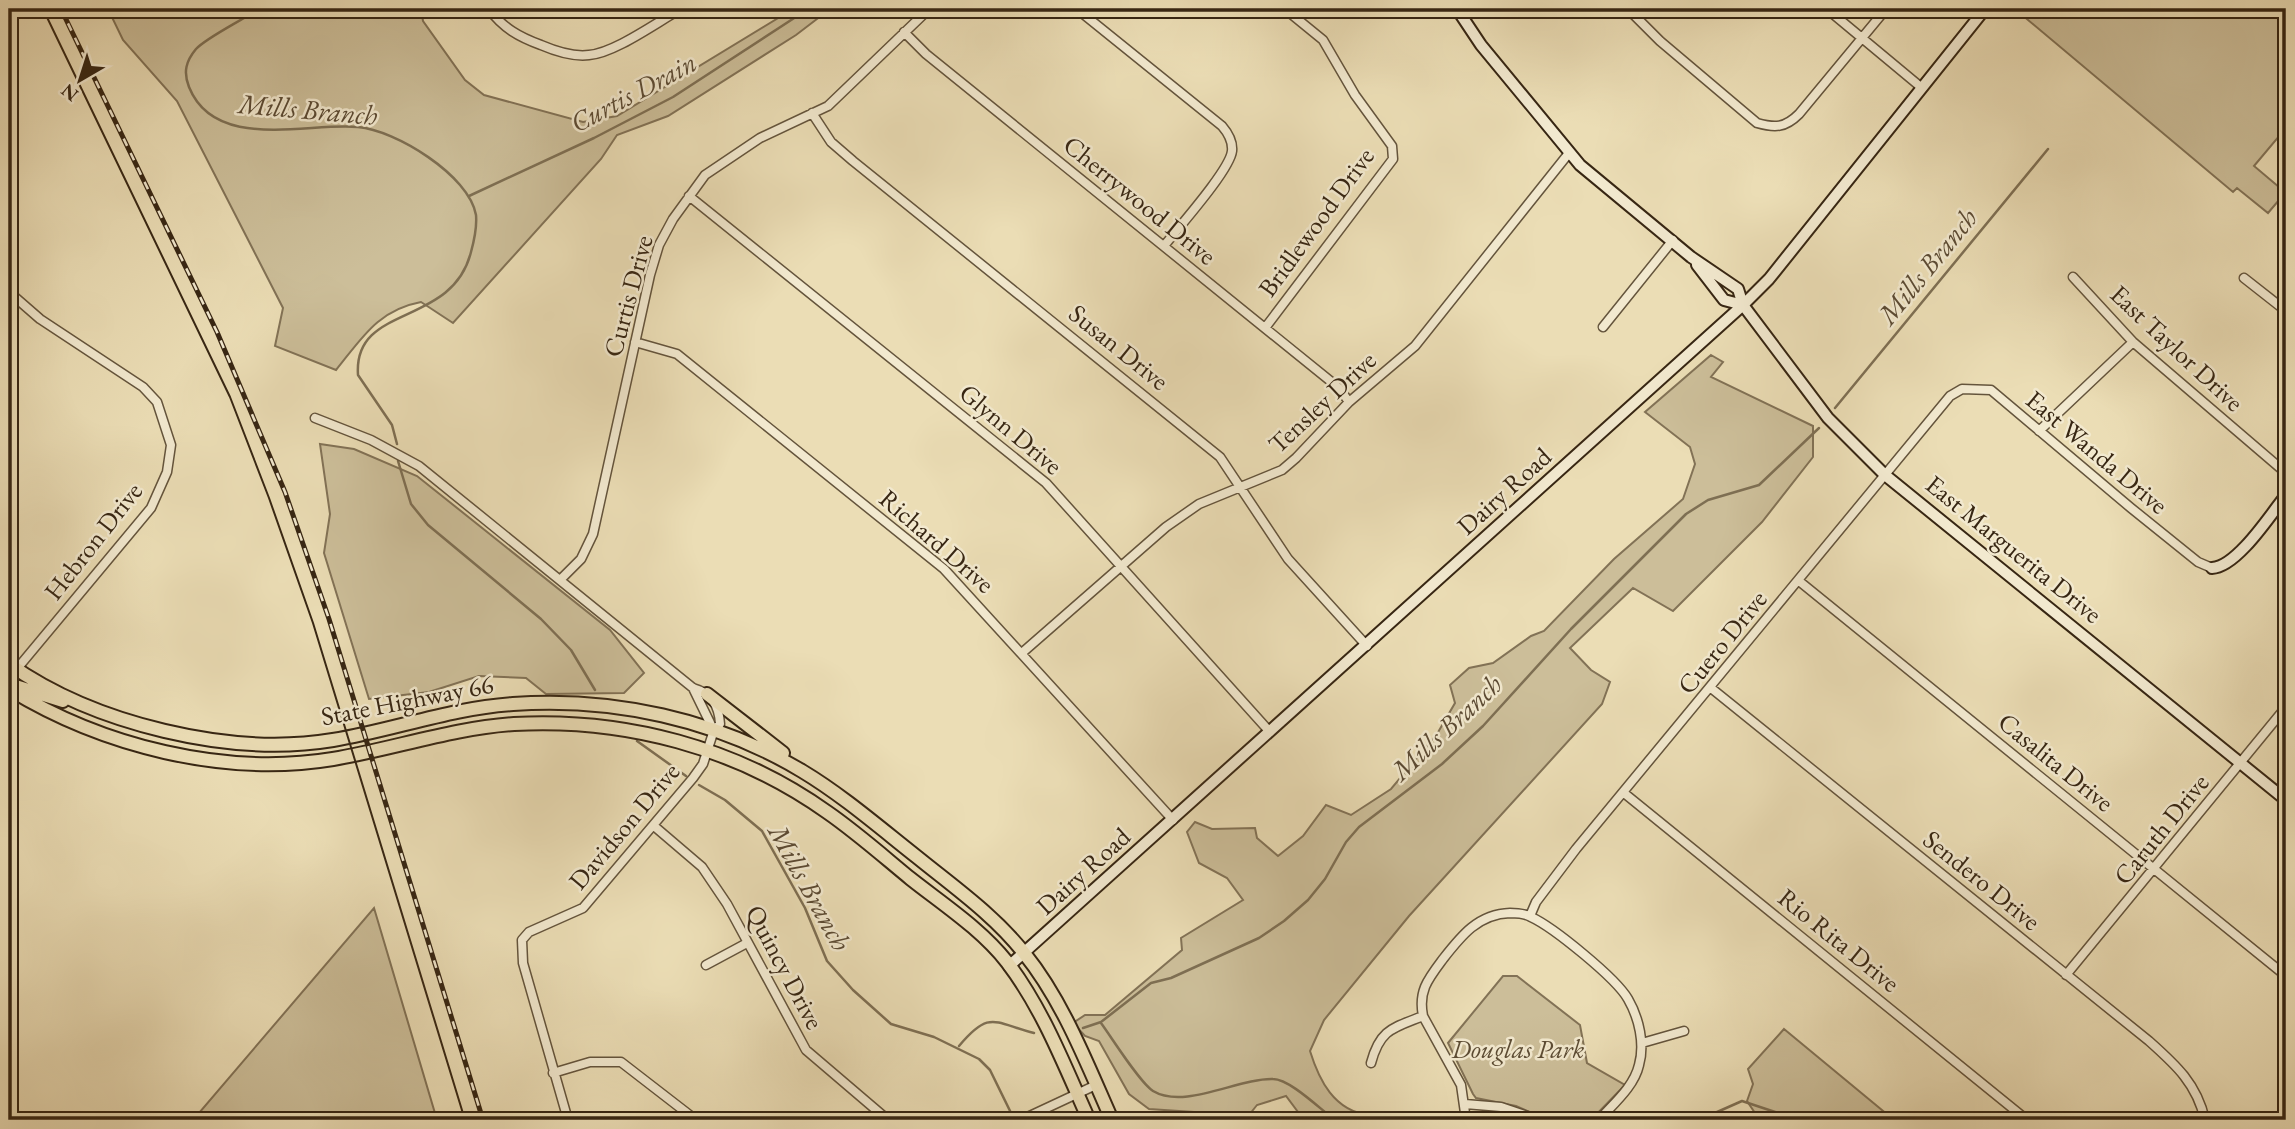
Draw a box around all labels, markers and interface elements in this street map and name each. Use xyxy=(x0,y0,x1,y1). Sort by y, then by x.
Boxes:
water label: Curtis Drain xyxy=(564,44,702,140)
north arrow xyxy=(46,46,116,116)
text: N xyxy=(55,78,83,107)
water label: Mills Branch xyxy=(235,85,379,133)
street label: Cherrywood Drive xyxy=(1056,128,1224,272)
street label: Bridlewood Drive xyxy=(1250,141,1382,303)
water label: Mills Branch xyxy=(1868,200,1985,333)
street label: Curtis Drive xyxy=(595,231,661,361)
street label: East Taylor Drive xyxy=(2103,277,2251,419)
street label: Susan Drive xyxy=(1062,296,1176,398)
street label: Tensley Drive xyxy=(1261,343,1383,461)
street label: Glynn Drive xyxy=(952,376,1070,482)
street label: East Wanda Drive xyxy=(2019,382,2175,522)
street label: Dairy Road xyxy=(1450,439,1559,542)
street label: East Marguerita Drive xyxy=(1919,467,2109,631)
street label: Hebron Drive xyxy=(36,475,150,607)
street label: Richard Drive xyxy=(872,482,1002,600)
street label: Cuero Drive xyxy=(1670,583,1774,701)
water label: Mills Branch xyxy=(1381,666,1510,789)
street label: State Highway 66 xyxy=(318,667,496,733)
street label: Casalita Drive xyxy=(1991,705,2121,819)
street label: Davidson Drive xyxy=(561,755,687,897)
street label: Caruth Drive xyxy=(2106,766,2216,892)
water label: Mills Branch xyxy=(759,816,860,957)
street label: Dairy Road xyxy=(1029,819,1138,922)
street label: Sendero Drive xyxy=(1916,822,2048,938)
street label: Rio Rita Drive xyxy=(1771,880,1907,1000)
street label: Quincy Drive xyxy=(738,899,832,1035)
park label: Douglas Park xyxy=(1451,1032,1585,1066)

